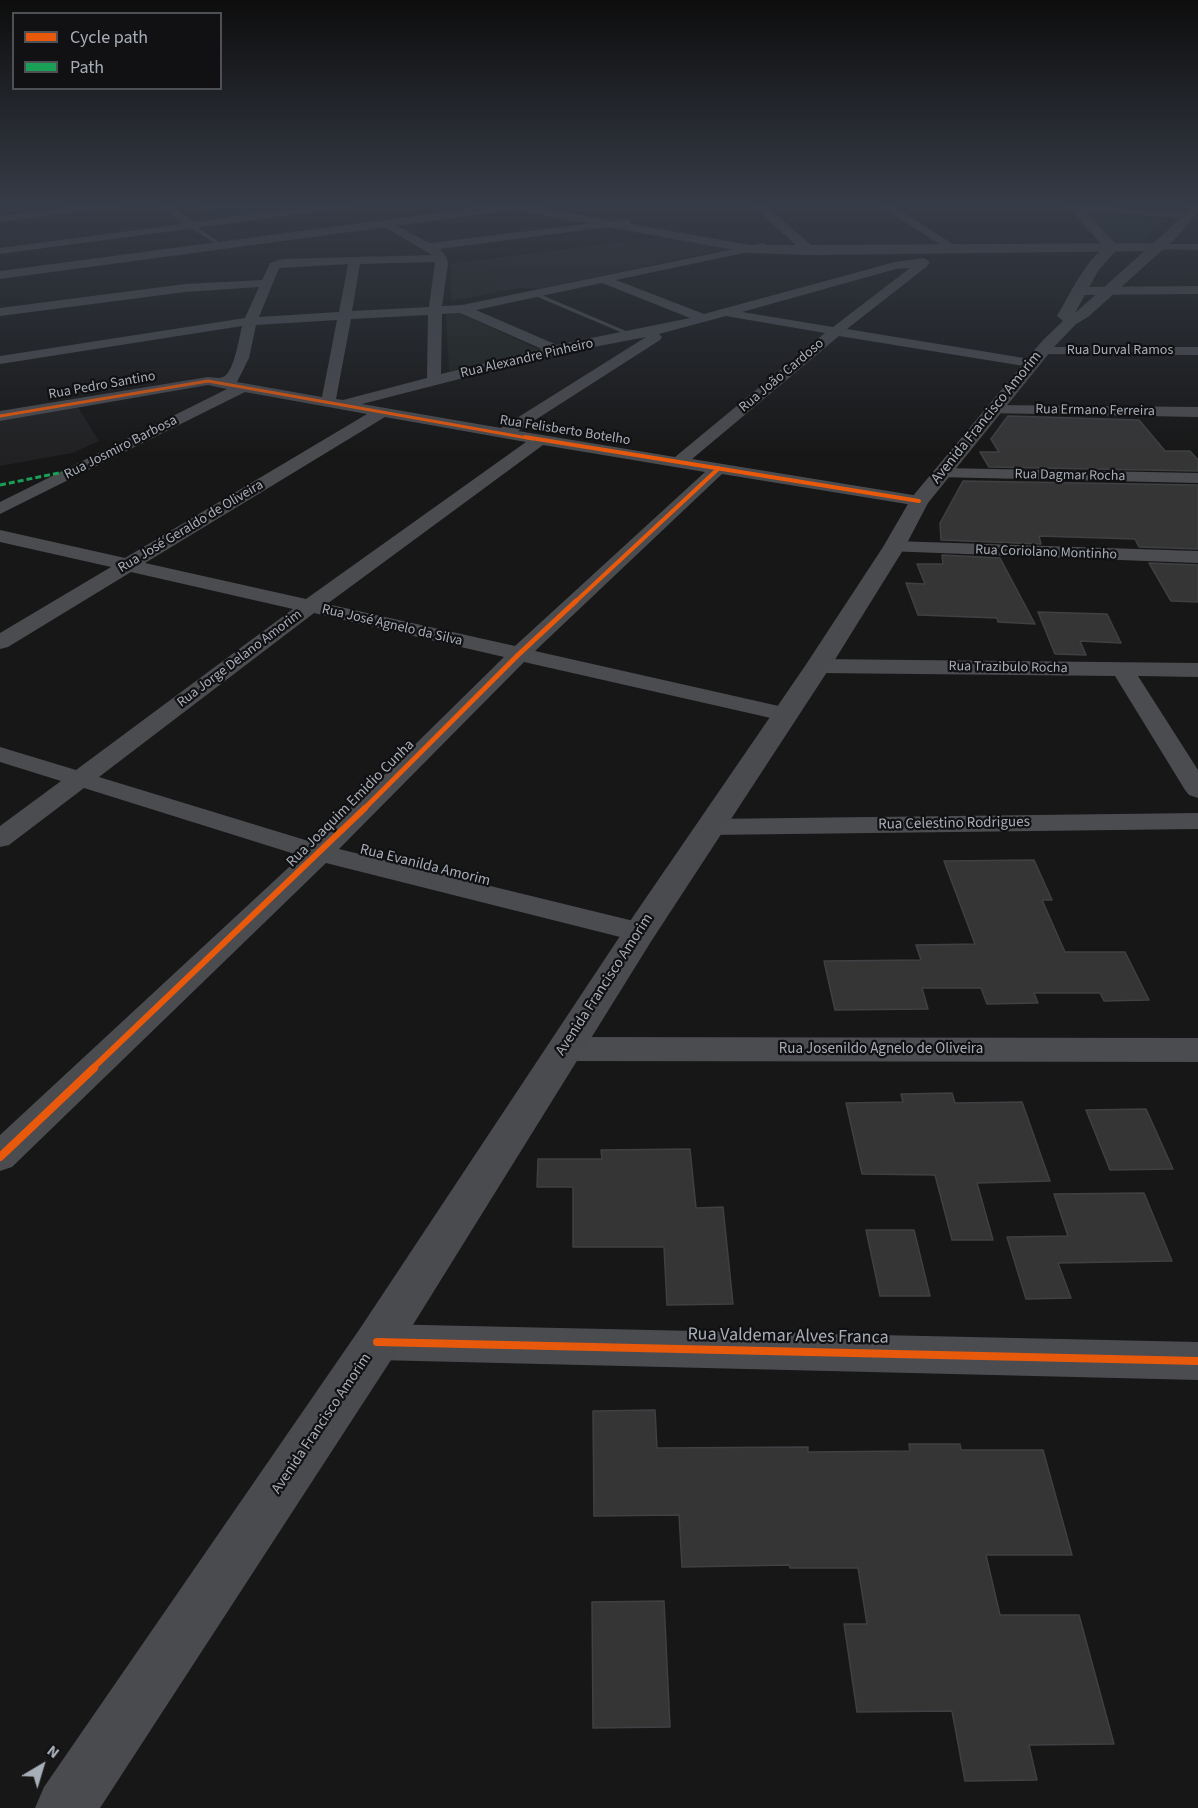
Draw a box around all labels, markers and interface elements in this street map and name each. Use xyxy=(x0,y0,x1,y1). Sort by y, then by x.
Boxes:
legend xyxy=(12,12,222,90)
text: Cycle path xyxy=(70,25,148,50)
text: Path xyxy=(70,55,104,80)
street label: Rua Alexandre Pinheiro xyxy=(459,336,595,382)
street label: Rua João Cardoso xyxy=(736,336,828,416)
street label: Rua Durval Ramos xyxy=(1067,343,1173,359)
street label: Avenida Francisco Amorim xyxy=(928,348,1046,488)
street label: Rua Pedro Santino xyxy=(47,368,157,404)
street label: Rua Ermano Ferreira xyxy=(1035,402,1155,420)
street label: Rua Josmiro Barbosa xyxy=(62,412,180,484)
street label: Rua Felisberto Botelho xyxy=(498,412,632,450)
street label: Rua Dagmar Rocha xyxy=(1014,467,1126,485)
street label: Rua José Geraldo de Oliveira xyxy=(115,477,267,577)
street label: Rua Coriolano Montinho xyxy=(975,542,1117,564)
street label: Rua José Agnelo da Silva xyxy=(320,602,464,650)
street label: Rua Jorge Delano Amorim xyxy=(174,607,306,711)
street label: Rua Trazibulo Rocha xyxy=(948,659,1068,677)
street label: Rua Joaquim Emidio Cunha xyxy=(283,736,419,872)
street label: Rua Celestino Rodrigues xyxy=(878,814,1030,834)
street label: Rua Evanilda Amorim xyxy=(358,841,492,891)
street label: Avenida Francisco Amorim xyxy=(552,911,658,1059)
street label: Rua Josenildo Agnelo de Oliveira xyxy=(779,1041,983,1059)
street label: Rua Valdemar Alves Franca xyxy=(687,1324,889,1350)
street label: Avenida Francisco Amorim xyxy=(268,1350,376,1498)
north arrow xyxy=(12,1736,72,1796)
text: N xyxy=(42,1740,64,1764)

